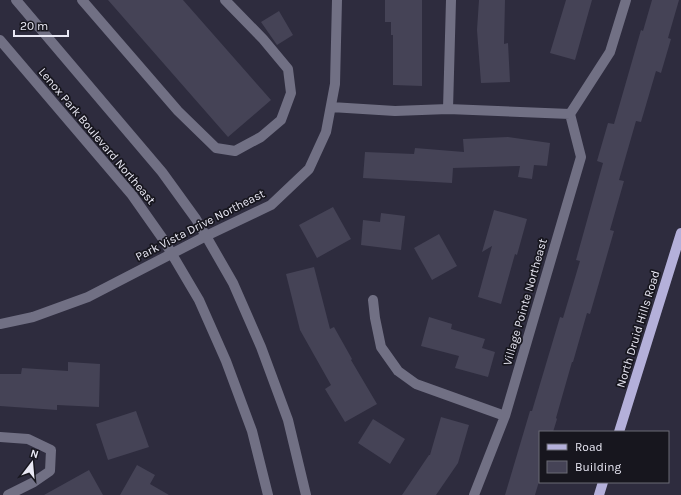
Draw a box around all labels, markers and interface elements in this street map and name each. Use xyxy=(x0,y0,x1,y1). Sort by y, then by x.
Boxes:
scale bar xyxy=(14,12,68,38)
text: 20 m xyxy=(20,19,48,33)
street label: Lenox Park Boulevard Northeast xyxy=(36,65,159,207)
street label: Park Vista Drive Northeast xyxy=(133,186,267,264)
street label: Village Pointe Northeast xyxy=(500,236,550,367)
street label: North Druid Hills Road xyxy=(613,269,663,389)
legend xyxy=(539,431,669,483)
text: Road xyxy=(575,440,603,454)
north arrow xyxy=(12,443,52,483)
text: N xyxy=(29,447,40,461)
text: Building xyxy=(575,460,622,474)

